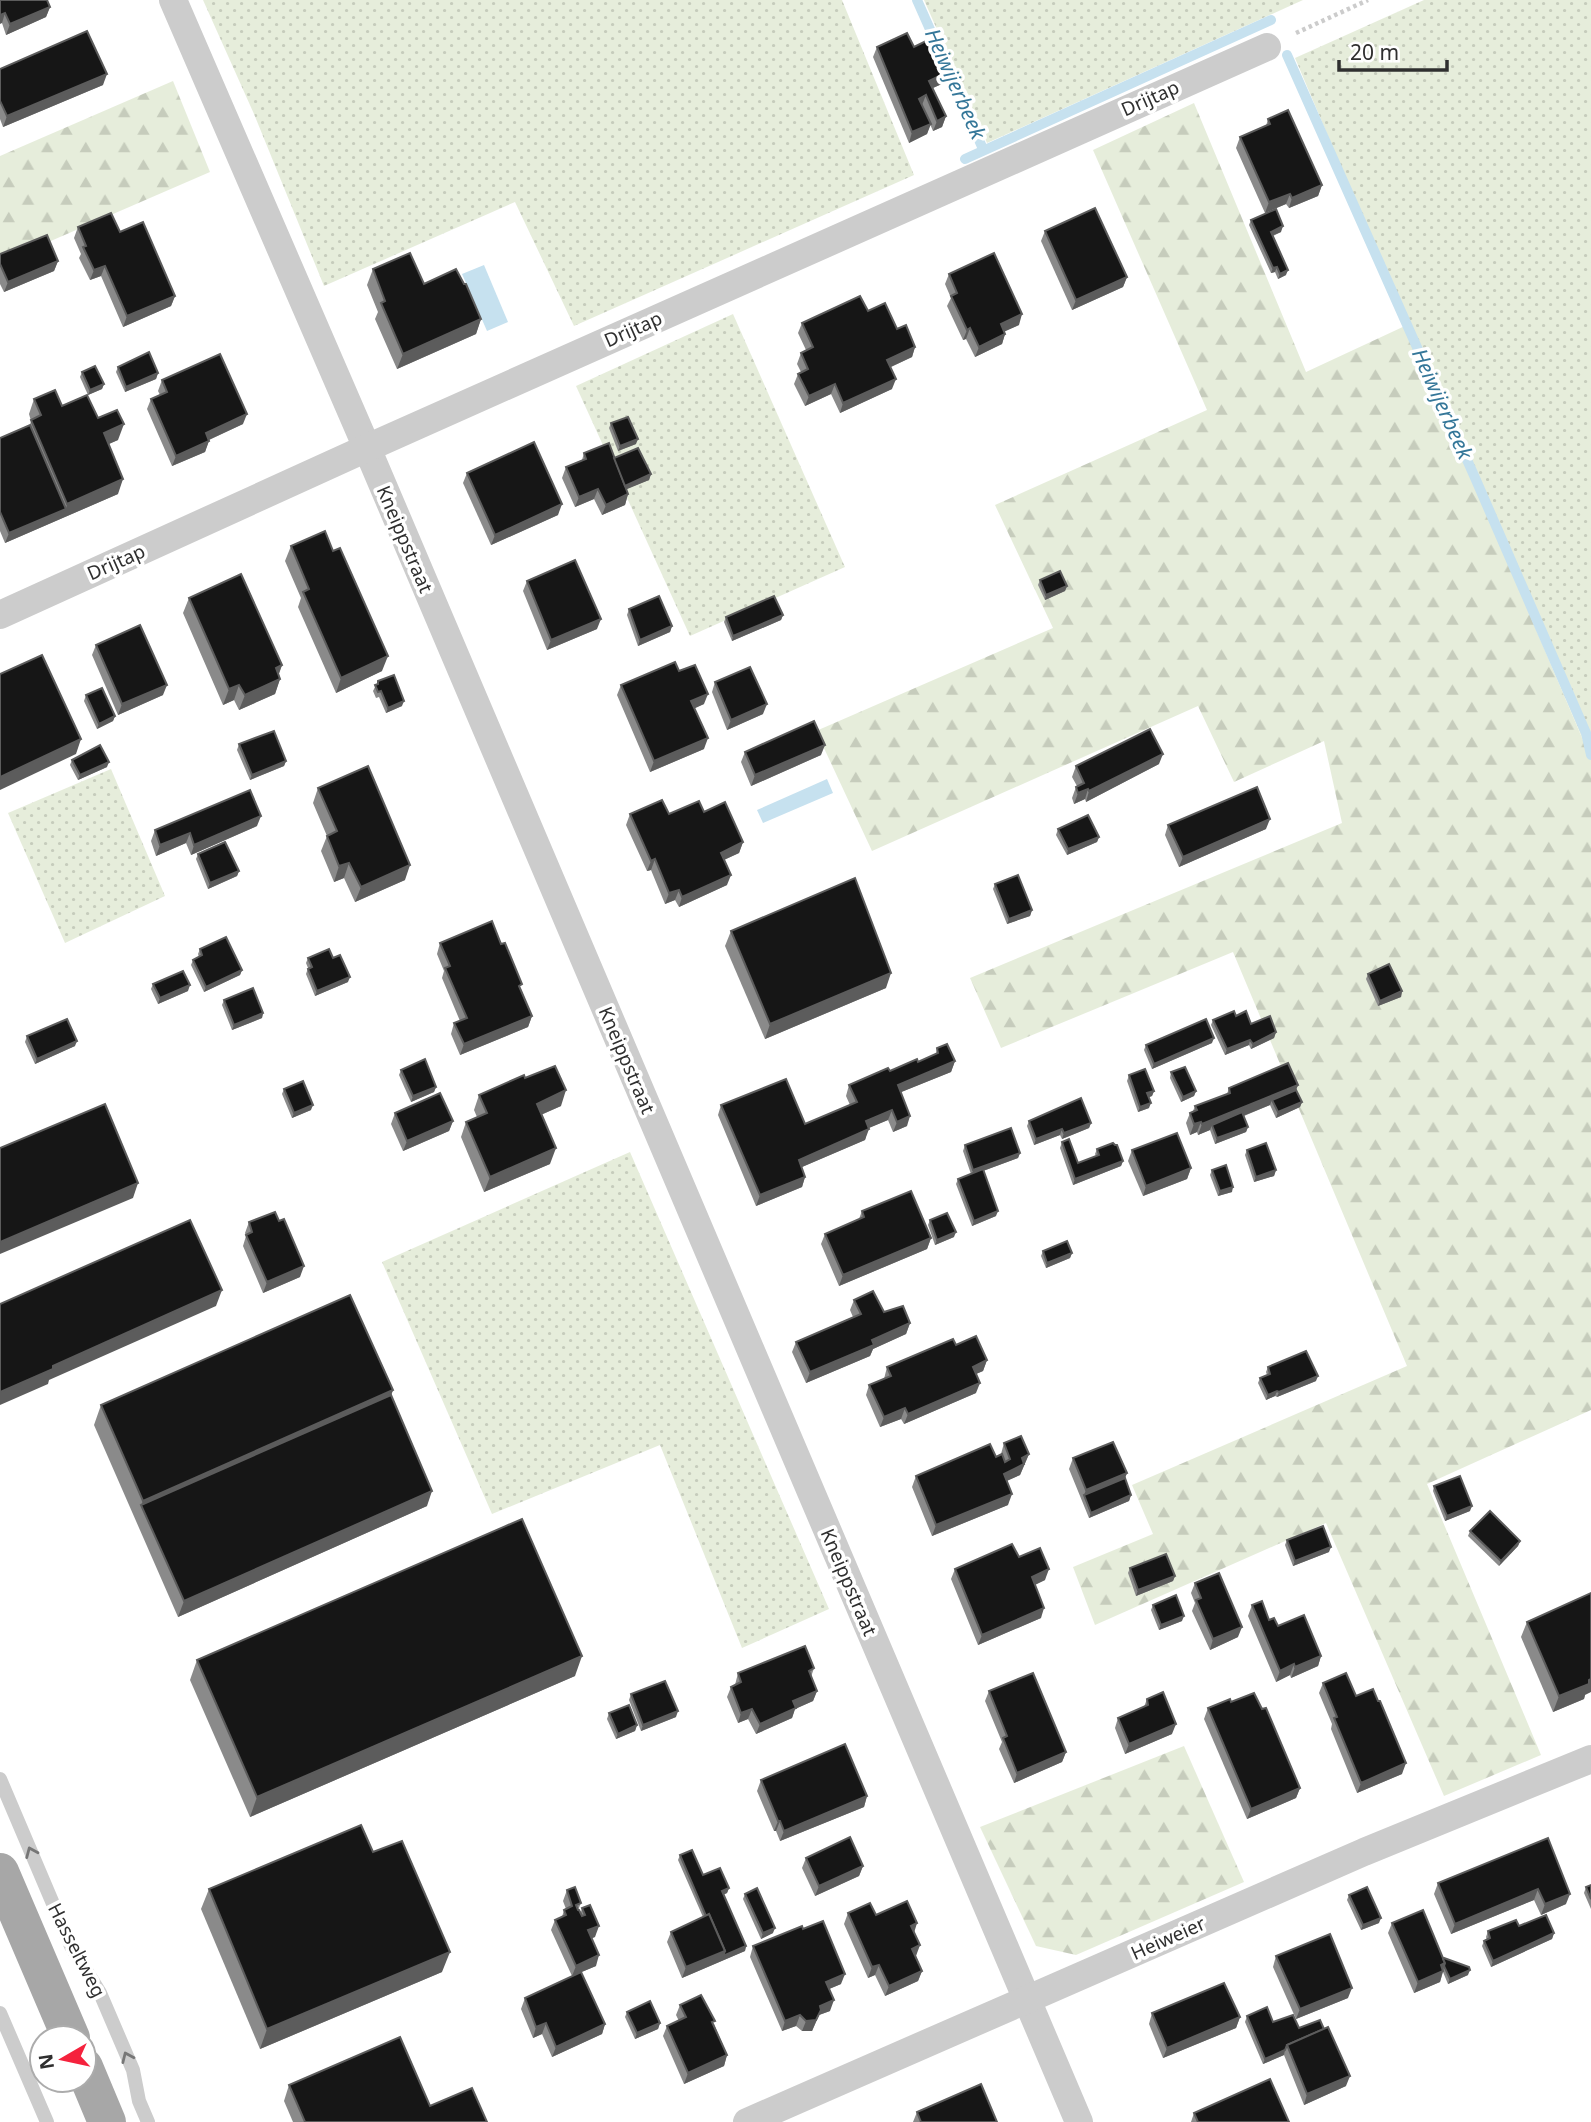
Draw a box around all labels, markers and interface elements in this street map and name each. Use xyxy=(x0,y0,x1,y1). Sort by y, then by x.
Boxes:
water label: Heiwijerbeek xyxy=(919,24,993,145)
scale bar xyxy=(1339,28,1448,72)
text: 20 m xyxy=(1350,38,1399,66)
street label: Drijtap xyxy=(1117,74,1183,122)
street label: Drijtap xyxy=(600,305,666,353)
water label: Heiwijerbeek xyxy=(1406,344,1480,465)
street label: Kneippstraat xyxy=(371,481,439,597)
street label: Drijtap xyxy=(83,538,149,586)
street label: Kneippstraat xyxy=(593,1002,661,1118)
street label: Kneippstraat xyxy=(815,1524,883,1640)
one-way arrow xyxy=(25,1846,39,1859)
street label: Hasseltweg xyxy=(42,1898,112,2002)
street label: Heiweier xyxy=(1127,1910,1209,1966)
north arrow xyxy=(28,2024,98,2094)
text: N xyxy=(32,2052,60,2071)
one-way arrow xyxy=(122,2052,136,2064)

